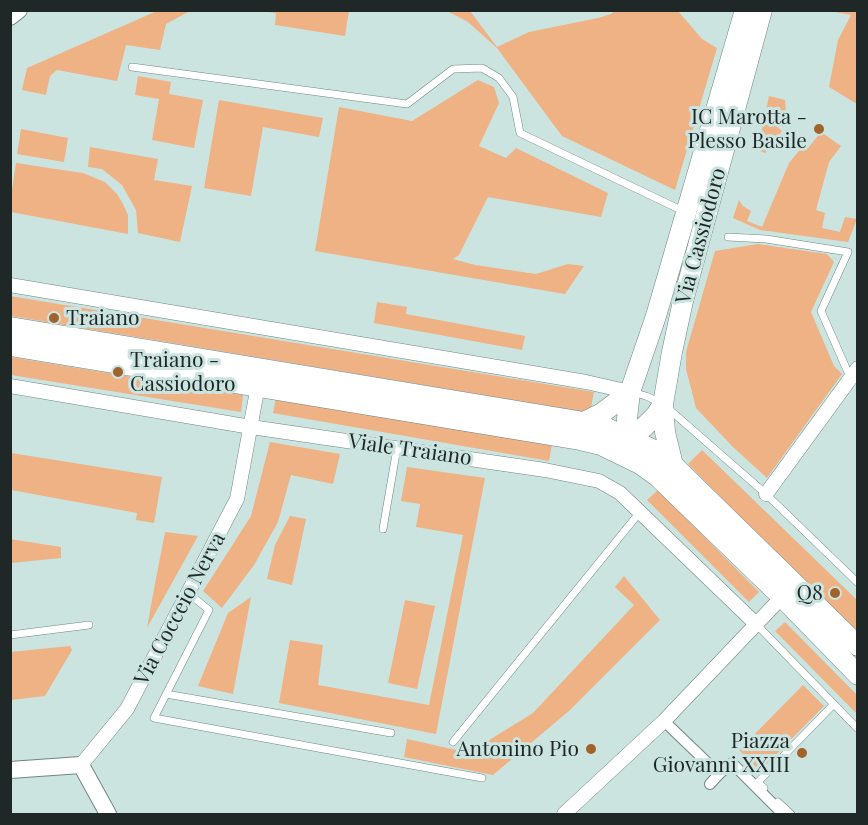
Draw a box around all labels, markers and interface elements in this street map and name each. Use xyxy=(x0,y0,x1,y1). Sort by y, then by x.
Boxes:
place label: IC Marotta - Plesso Basile xyxy=(687,104,807,154)
marker: IC Marotta - Plesso Basile xyxy=(812,122,826,136)
street label: Via Cassiodoro xyxy=(671,165,731,307)
place label: Traiano xyxy=(66,305,139,331)
marker: Traiano xyxy=(47,311,61,325)
place label: Traiano - Cassiodoro xyxy=(130,347,235,397)
marker: Traiano - Cassiodoro xyxy=(111,365,125,379)
street label: Viale Traiano xyxy=(347,429,473,471)
street label: Via Cocceio Nerva xyxy=(129,528,231,690)
place label: Q8 xyxy=(797,580,823,606)
marker: Q8 xyxy=(828,586,842,600)
place label: Piazza Giovanni XXIII xyxy=(653,728,790,778)
place label: Antonino Pio xyxy=(456,736,579,762)
marker: Antonino Pio xyxy=(584,742,598,756)
marker: Piazza Giovanni XXIII xyxy=(795,746,809,760)

